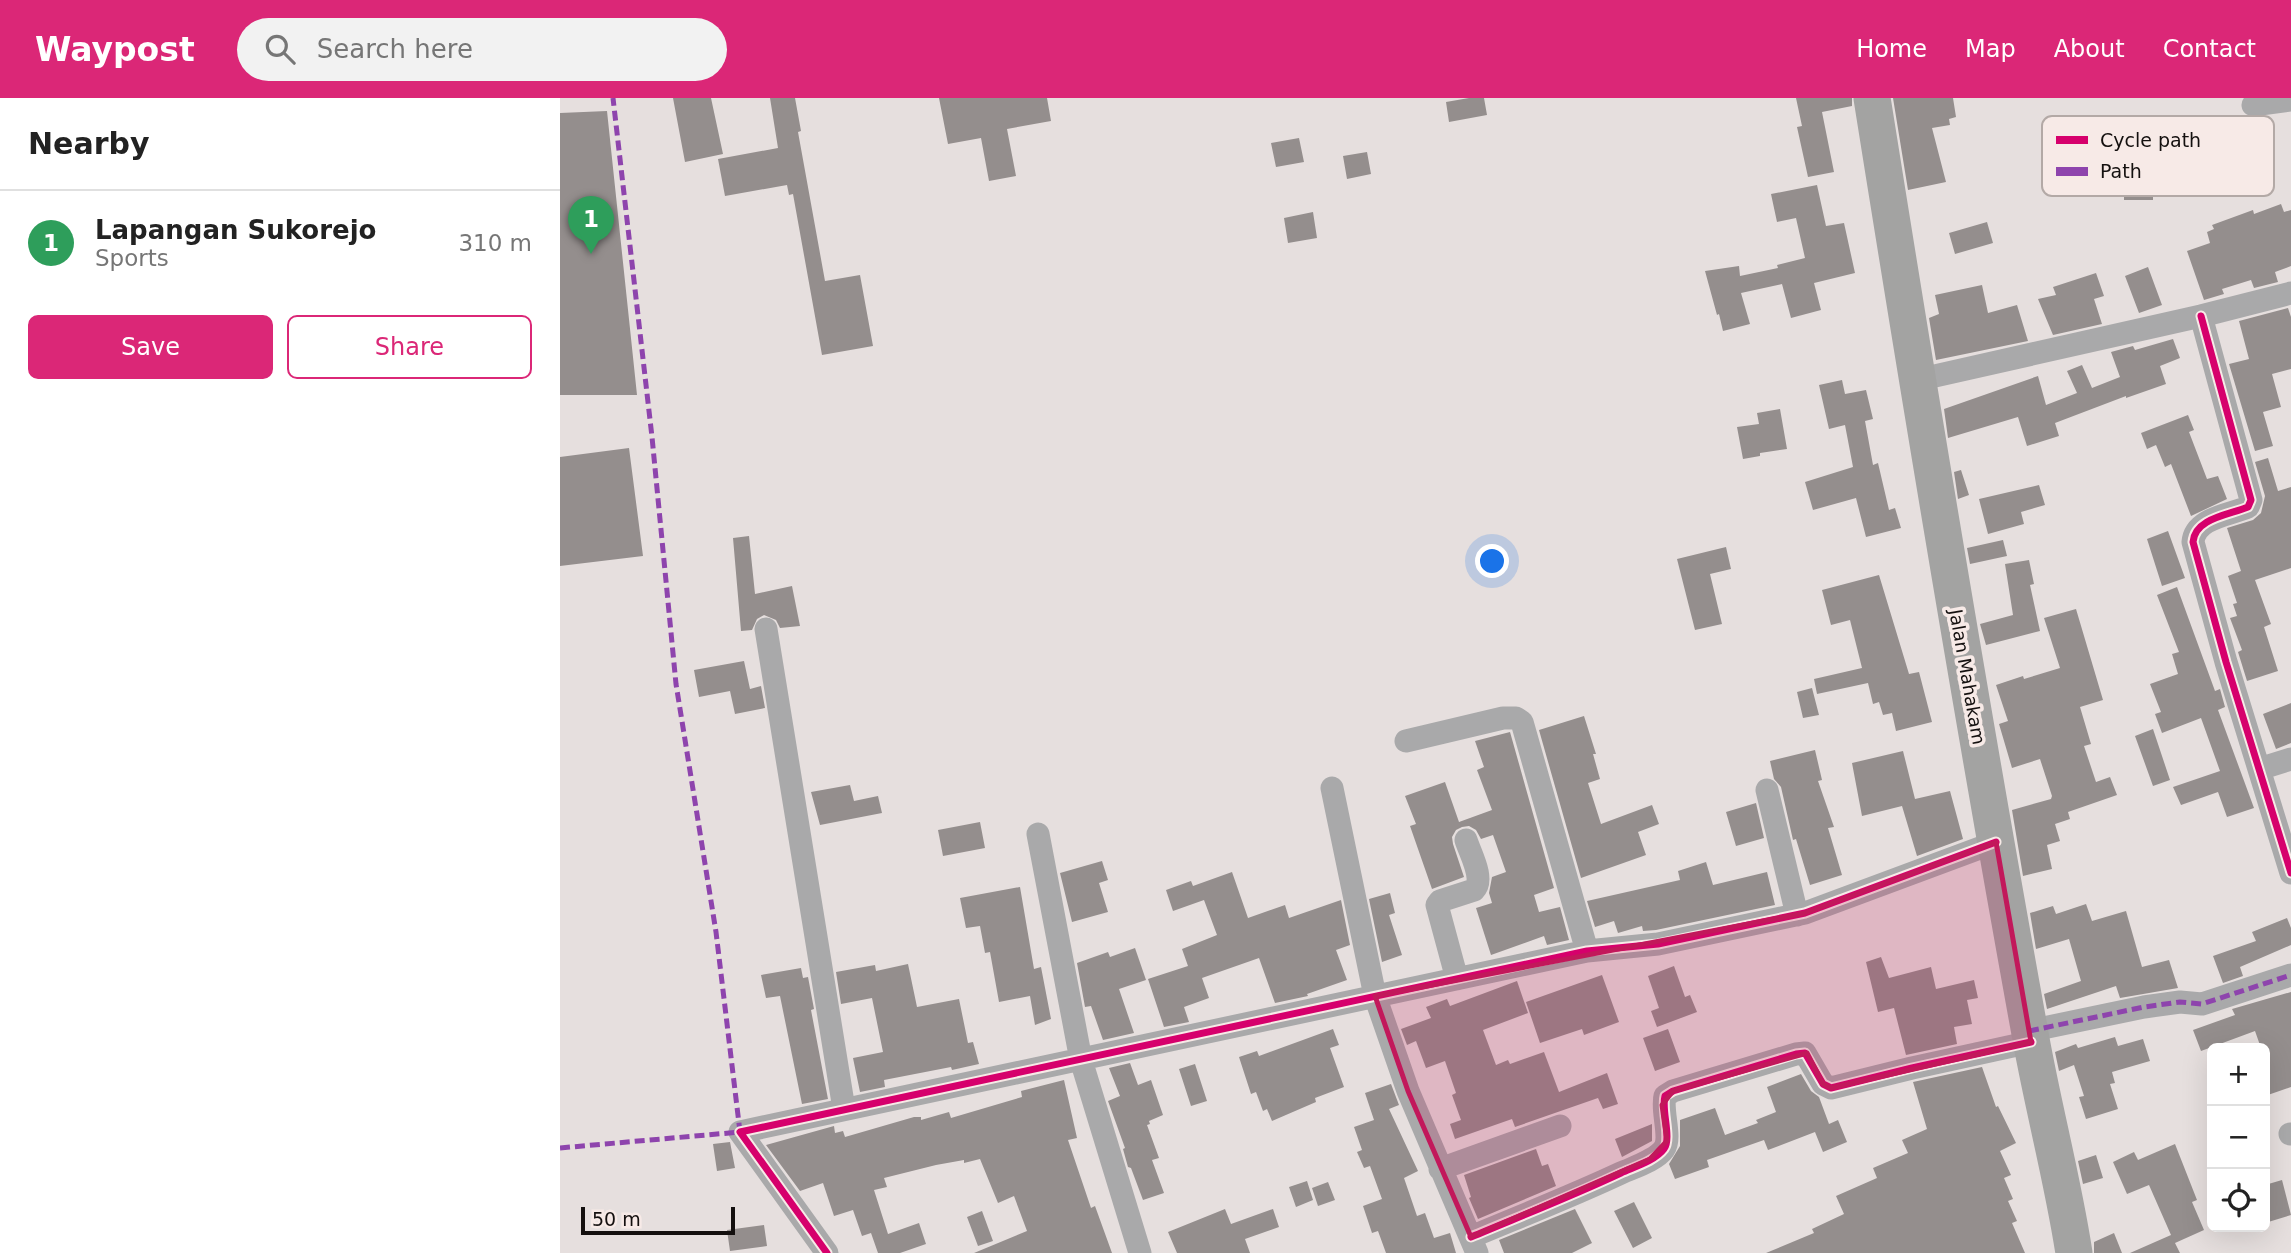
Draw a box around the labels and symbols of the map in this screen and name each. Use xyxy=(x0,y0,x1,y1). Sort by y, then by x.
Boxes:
legend xyxy=(2042,116,2274,196)
text: Cycle path xyxy=(2100,129,2201,151)
text: Path xyxy=(2100,160,2142,182)
pin: 1 xyxy=(568,196,614,254)
your location xyxy=(1475,544,1509,578)
street label: Jalan Mahakam xyxy=(1945,607,1990,746)
scale bar xyxy=(581,1204,735,1236)

